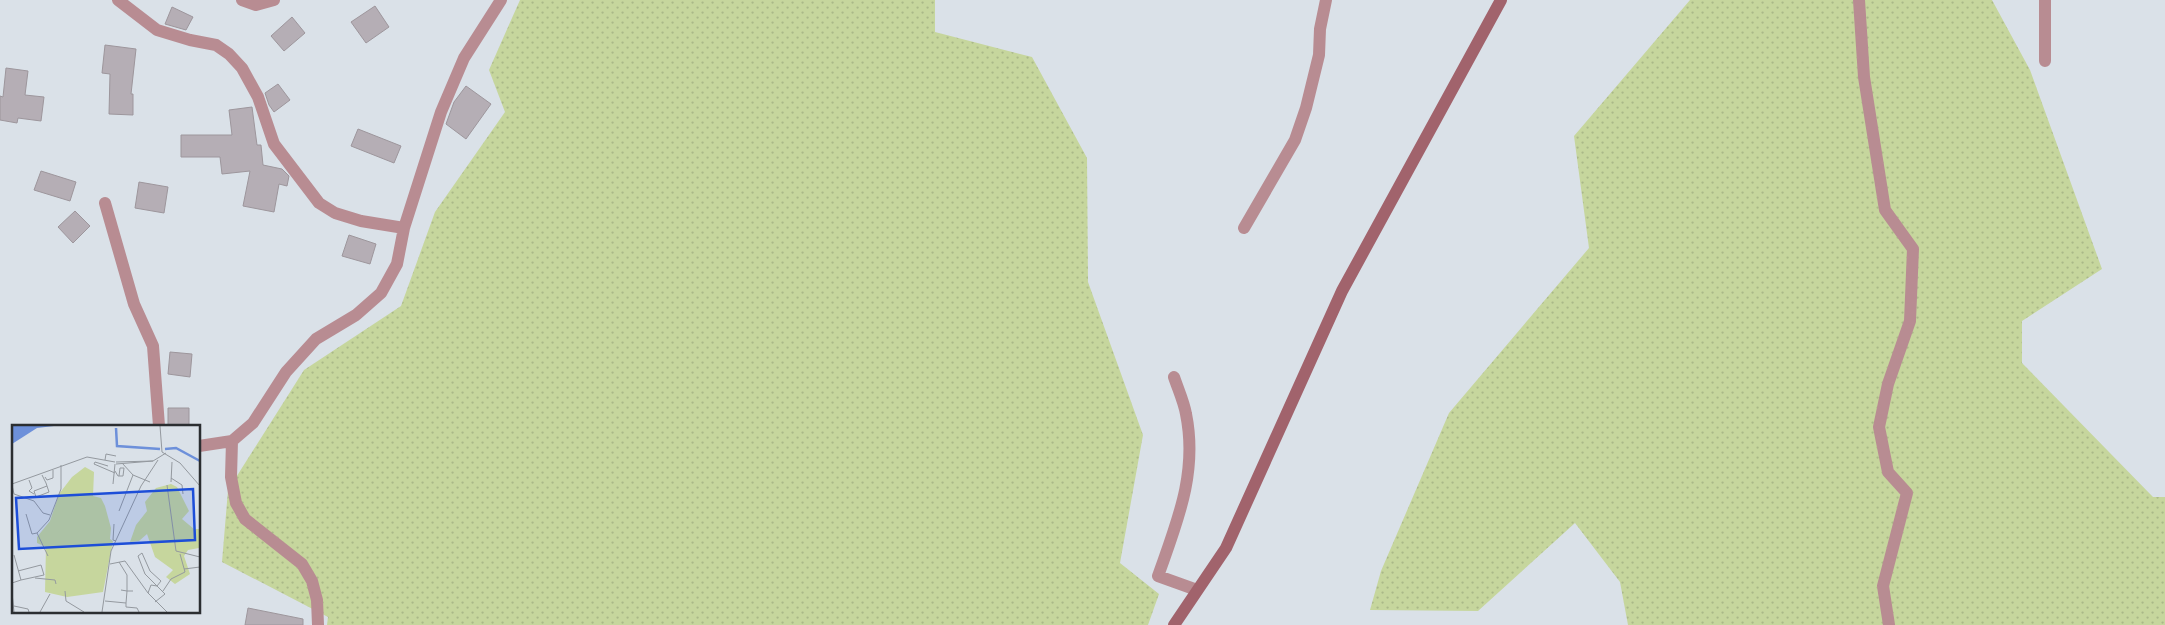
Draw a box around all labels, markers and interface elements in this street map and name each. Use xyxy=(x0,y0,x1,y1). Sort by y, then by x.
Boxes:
inset map xyxy=(12,425,200,612)

